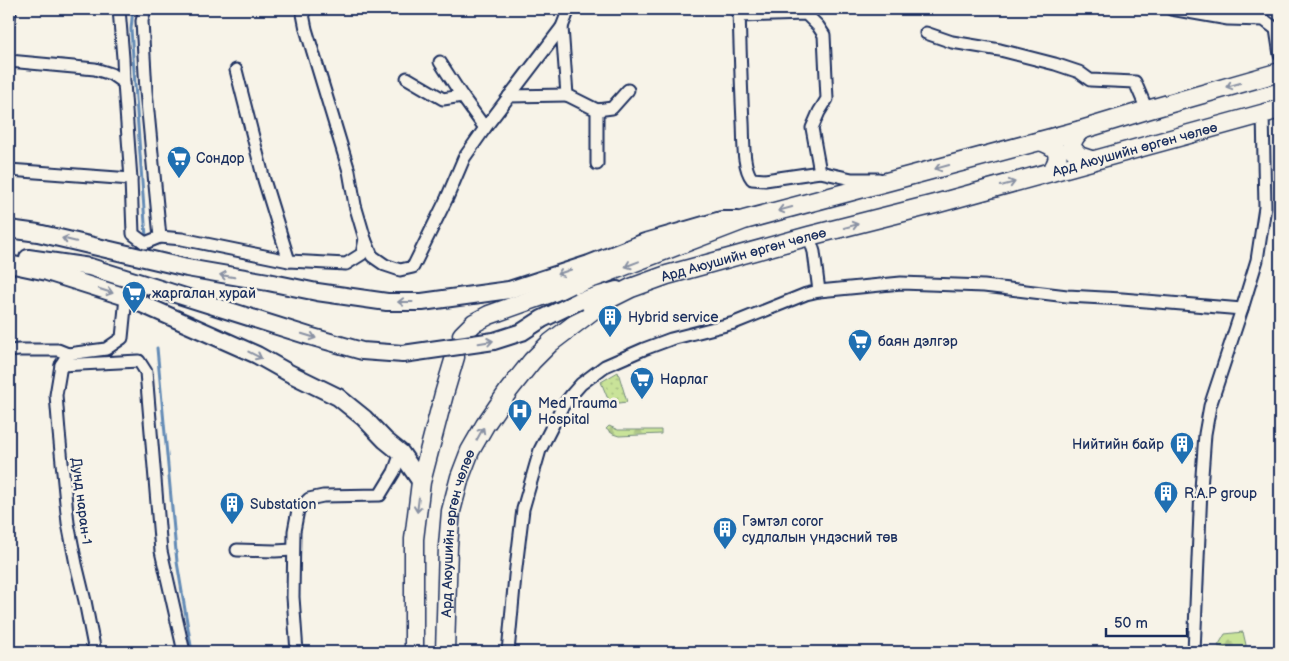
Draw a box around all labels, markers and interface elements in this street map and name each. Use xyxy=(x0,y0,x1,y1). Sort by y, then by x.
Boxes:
one-way arrow xyxy=(1226,81,1242,91)
street label: Ард Аюушийн өргөн чөлөө xyxy=(1049,119,1220,181)
supermarket icon: Сондор xyxy=(166,145,192,179)
place label: Сондор xyxy=(196,150,245,167)
one-way arrow xyxy=(935,163,951,172)
one-way arrow xyxy=(1000,178,1016,188)
one-way arrow xyxy=(778,205,794,214)
one-way arrow xyxy=(842,220,858,230)
street label: Ард Аюушийн өргөн чөлөө xyxy=(658,224,828,286)
one-way arrow xyxy=(61,235,77,244)
one-way arrow xyxy=(625,259,640,269)
one-way arrow xyxy=(557,268,572,277)
one-way arrow xyxy=(220,270,236,280)
supermarket icon: жаргалан хурай xyxy=(121,280,147,314)
place label: жаргалан хурай xyxy=(152,285,256,302)
one-way arrow xyxy=(98,286,114,296)
one-way arrow xyxy=(397,297,414,307)
building icon: Hybrid service xyxy=(597,304,623,338)
place label: Hybrid service xyxy=(628,309,719,326)
supermarket icon: баян дэлгэр xyxy=(847,328,873,362)
one-way arrow xyxy=(300,332,316,341)
place label: баян дэлгэр xyxy=(878,333,958,350)
one-way arrow xyxy=(478,337,494,347)
one-way arrow xyxy=(248,350,263,360)
supermarket icon: Нарлаг xyxy=(629,366,655,400)
place label: Нарлаг xyxy=(660,371,709,388)
place label: Med Trauma Hospital xyxy=(538,395,618,428)
hospital icon: Med Trauma Hospital xyxy=(507,398,533,432)
one-way arrow xyxy=(475,427,485,442)
building icon: Нийтийн байр xyxy=(1169,431,1195,465)
place label: Нийтийн байр xyxy=(1072,436,1164,453)
street label: Ард Аюушийн өргөн чөлөө xyxy=(438,447,479,619)
street label: Дунд наран-1 xyxy=(68,457,95,545)
building icon: R.A.P group xyxy=(1153,480,1179,514)
place label: R.A.P group xyxy=(1184,485,1257,502)
building icon: Substation xyxy=(219,491,245,525)
place label: Substation xyxy=(250,496,316,513)
one-way arrow xyxy=(413,497,423,513)
place label: Гэмтэл согог судлалын үндэсний төв xyxy=(742,513,898,546)
building icon: Гэмтэл согог судлалын үндэсний төв xyxy=(712,516,738,550)
scale bar xyxy=(1106,606,1188,638)
text: 50 m xyxy=(1114,614,1148,633)

